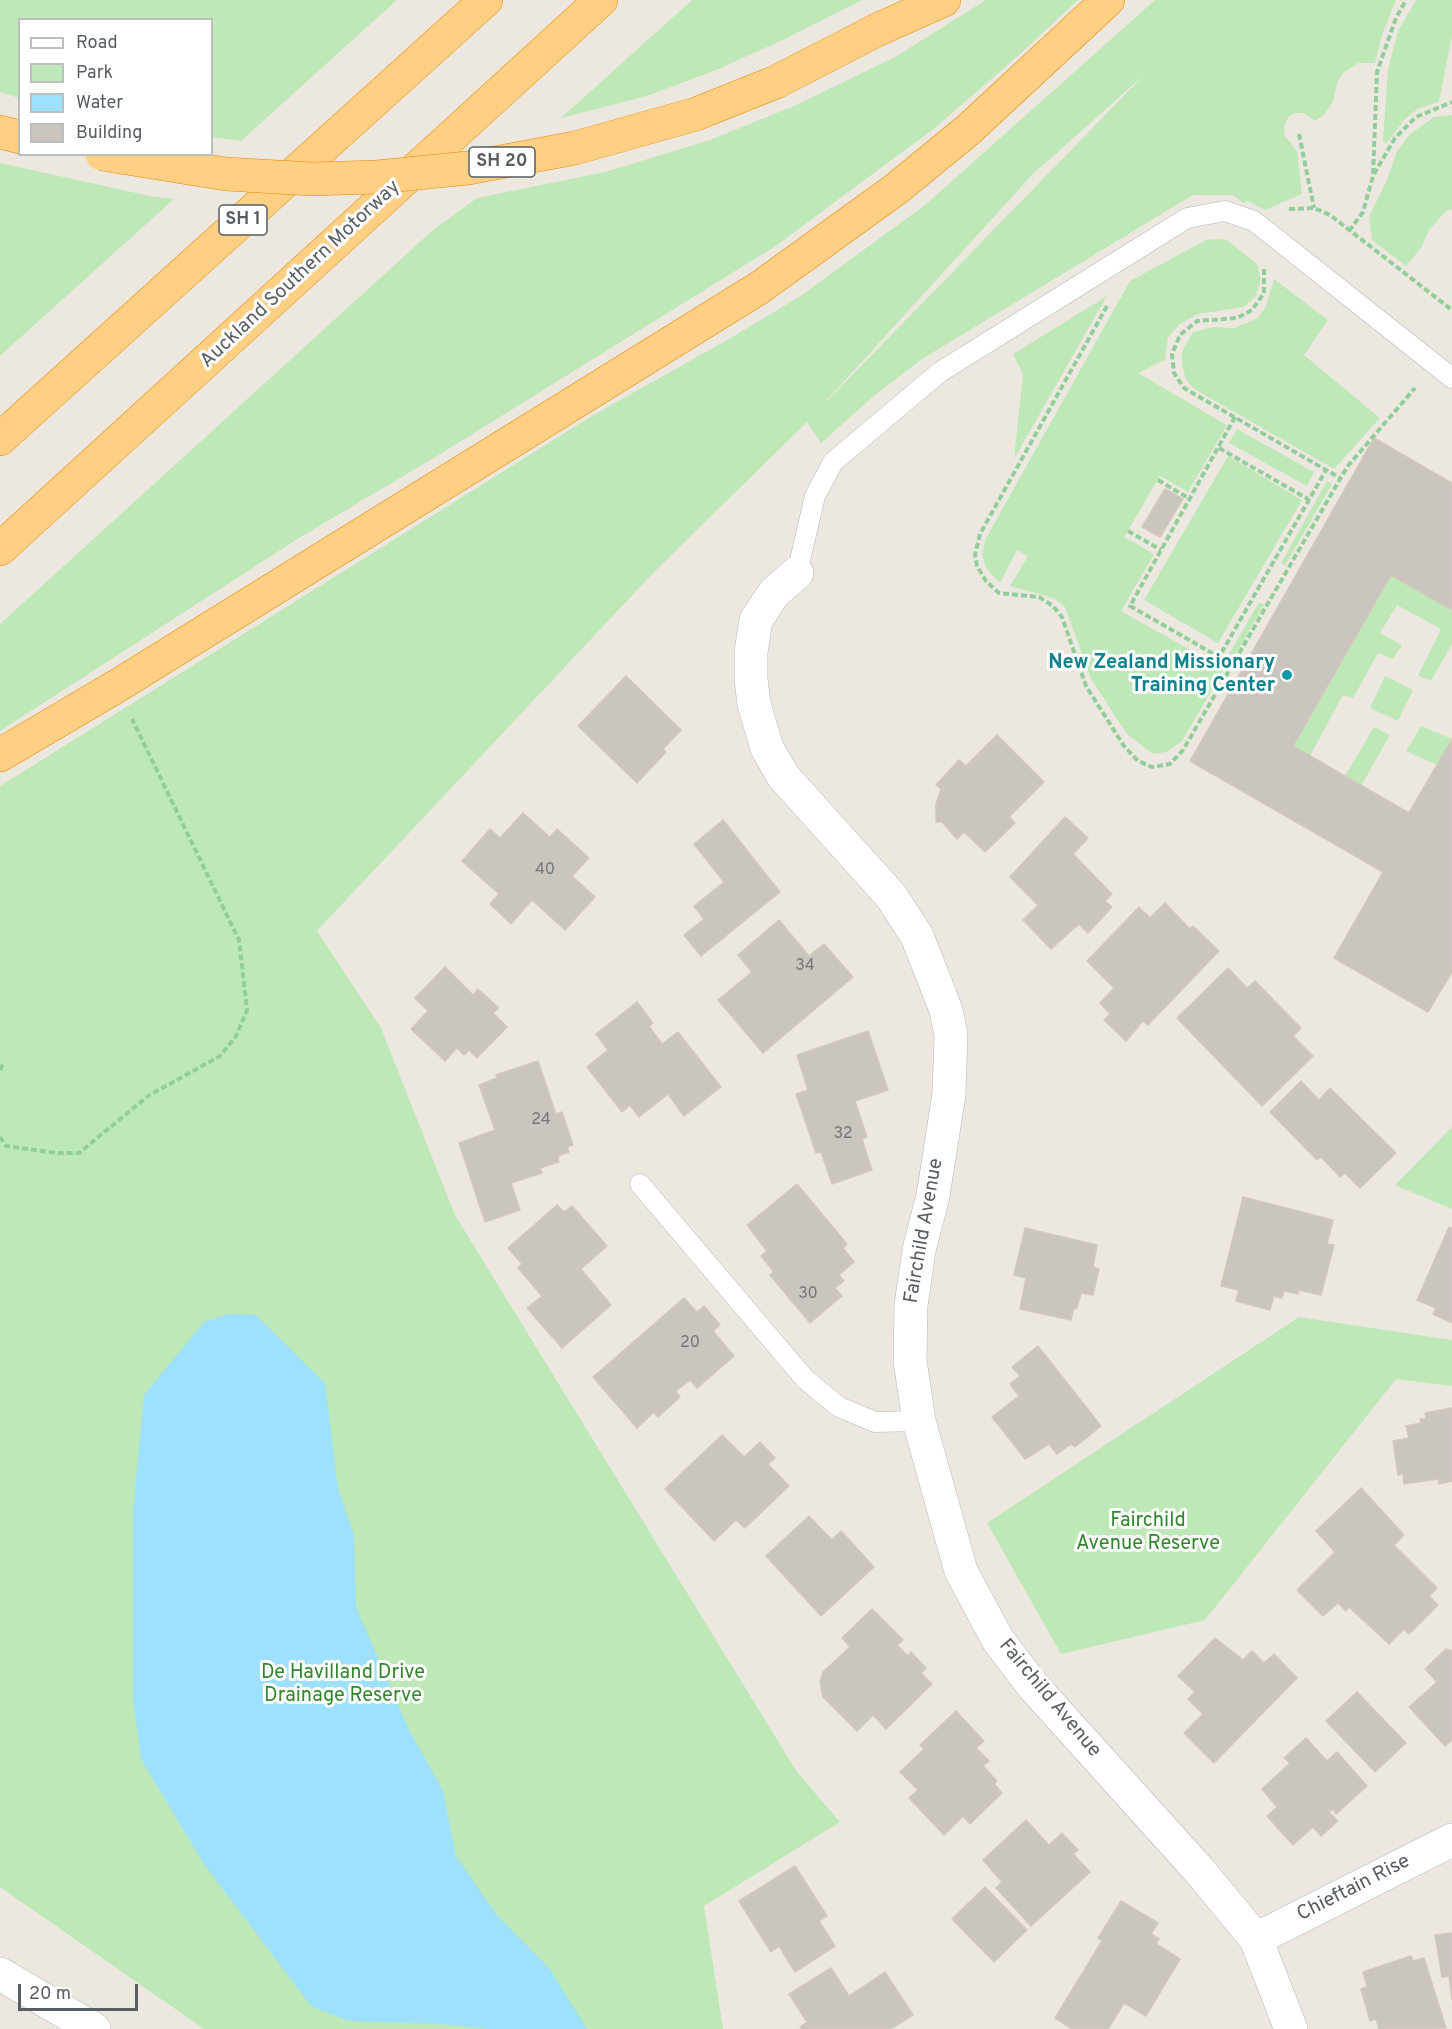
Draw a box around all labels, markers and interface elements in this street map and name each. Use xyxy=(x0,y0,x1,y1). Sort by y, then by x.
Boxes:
legend xyxy=(18,18,213,156)
text: Road xyxy=(76,32,118,55)
text: Park xyxy=(76,62,113,85)
text: Water xyxy=(76,92,123,115)
text: Building xyxy=(76,122,142,145)
road number: SH 20 xyxy=(469,147,535,177)
street label: Auckland Southern Motorway xyxy=(196,176,406,374)
road number: SH 1 xyxy=(219,205,267,235)
place label: New Zealand Missionary Training Center xyxy=(1048,652,1275,699)
marker: New Zealand Missionary Training Center xyxy=(1280,668,1294,682)
house number: 40 xyxy=(535,861,555,881)
house number: 34 xyxy=(795,957,815,977)
house number: 24 xyxy=(531,1111,551,1131)
house number: 32 xyxy=(833,1125,853,1145)
street label: Fairchild Avenue xyxy=(900,1157,950,1305)
house number: 30 xyxy=(798,1285,818,1305)
house number: 20 xyxy=(680,1334,700,1354)
park label: Fairchild Avenue Reserve xyxy=(1076,1510,1220,1557)
street label: Fairchild Avenue xyxy=(993,1635,1105,1763)
park label: De Havilland Drive Drainage Reserve xyxy=(261,1662,425,1709)
street label: Chieftain Rise xyxy=(1293,1850,1415,1928)
scale bar xyxy=(21,1972,141,2010)
text: 20 m xyxy=(29,1983,71,2006)

